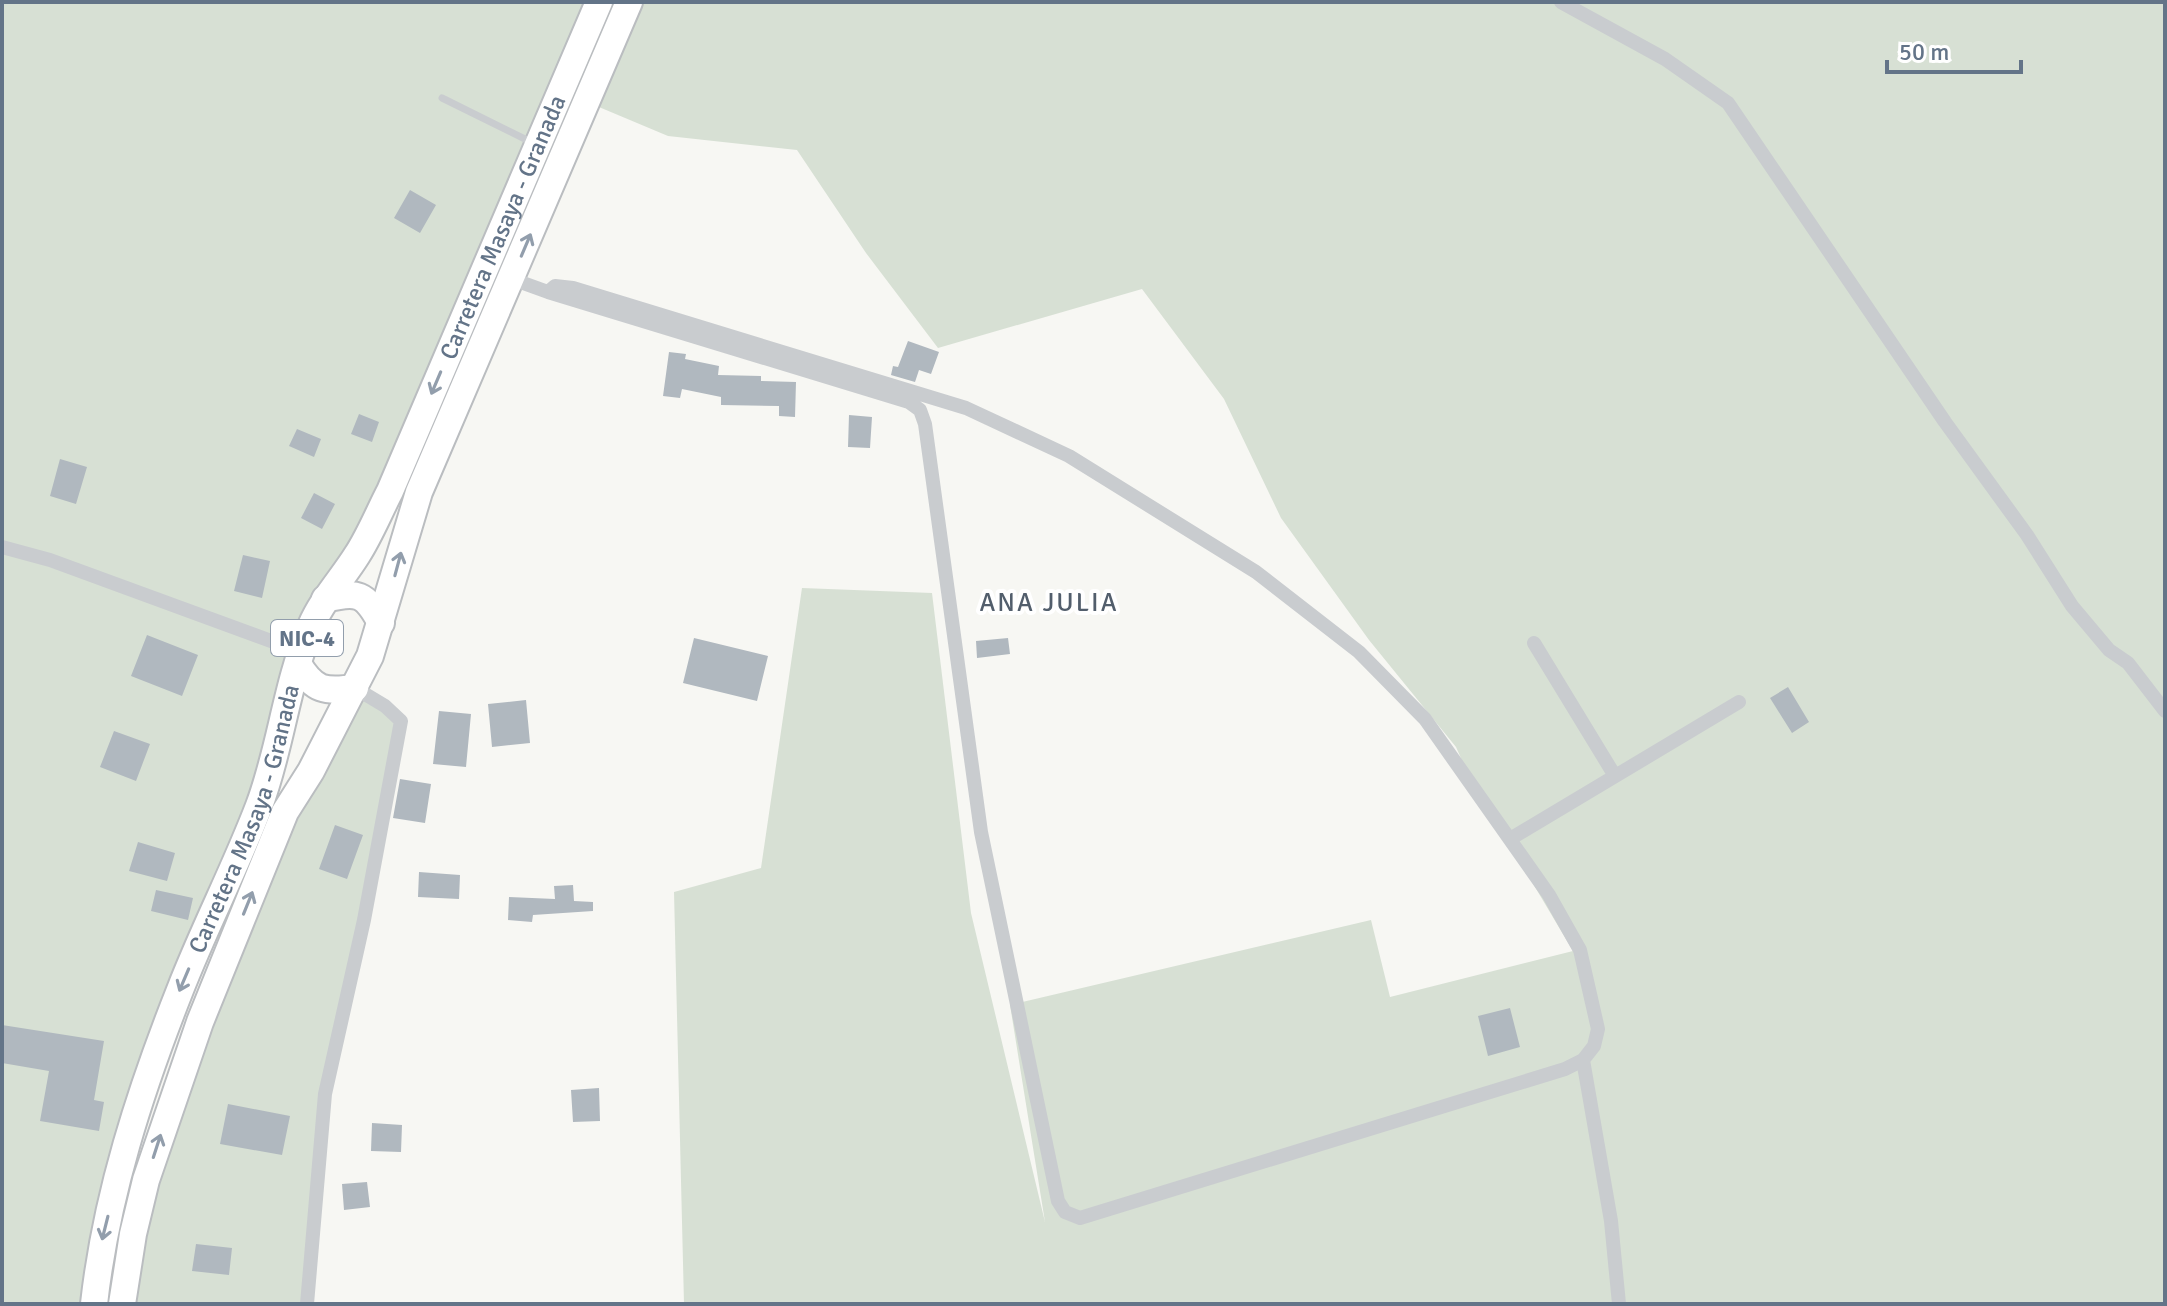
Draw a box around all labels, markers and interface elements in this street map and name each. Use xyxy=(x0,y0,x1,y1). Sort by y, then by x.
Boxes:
scale bar xyxy=(1887,24,2021,74)
text: 50 m xyxy=(1899,37,1949,67)
street label: Carretera Masaya - Granada xyxy=(433,91,572,364)
one-way arrow xyxy=(520,233,535,258)
one-way arrow xyxy=(428,370,443,394)
one-way arrow xyxy=(391,551,406,577)
district label: ANA JULIA xyxy=(979,587,1119,619)
road number: NIC-4 xyxy=(271,620,343,656)
street label: Carretera Masaya - Granada xyxy=(182,681,306,958)
one-way arrow xyxy=(242,891,257,916)
one-way arrow xyxy=(176,967,191,992)
one-way arrow xyxy=(151,1134,166,1159)
one-way arrow xyxy=(96,1214,111,1240)

